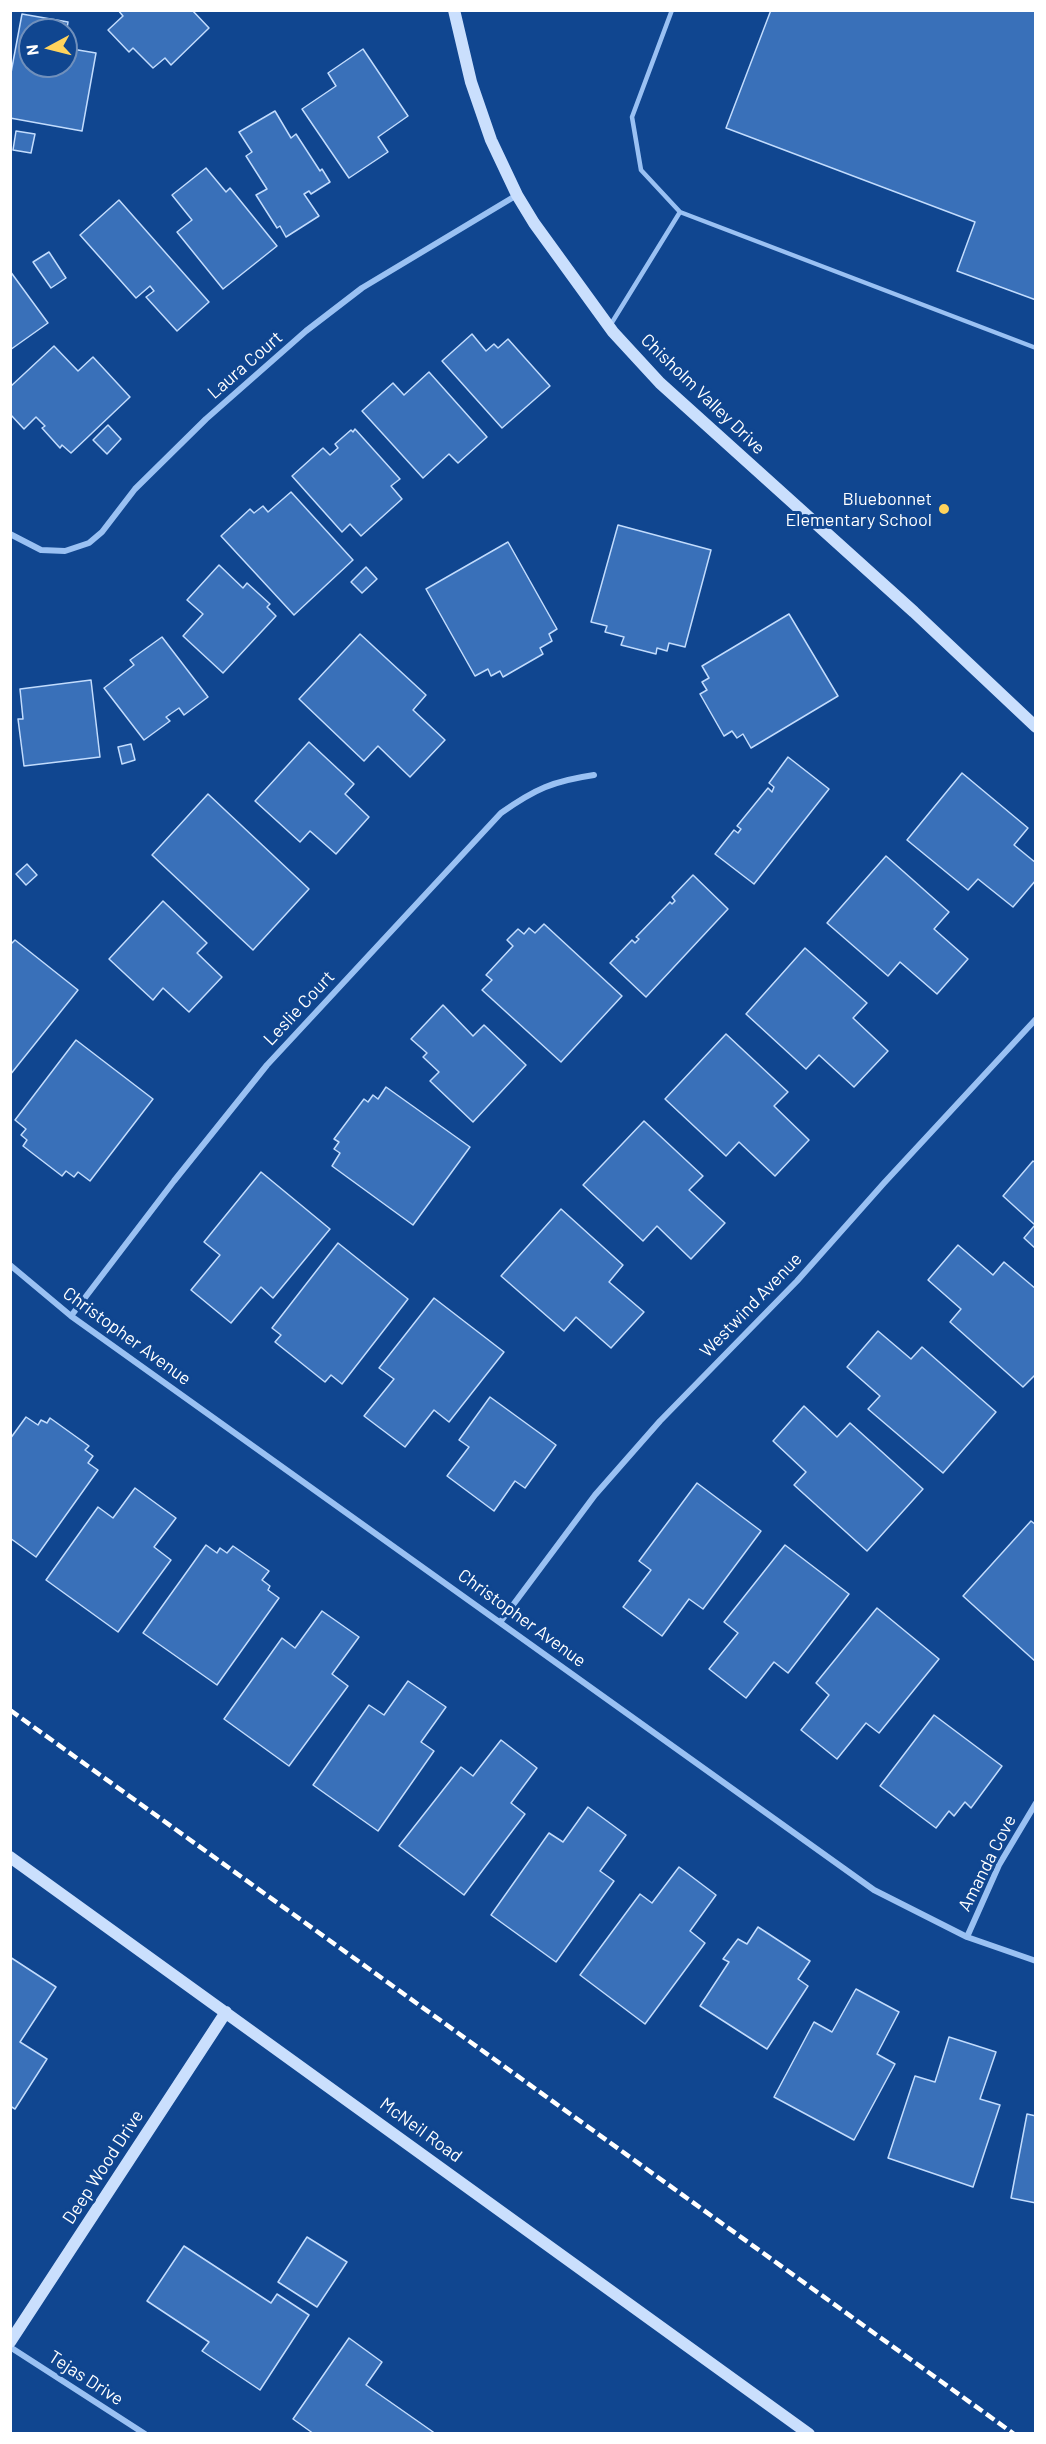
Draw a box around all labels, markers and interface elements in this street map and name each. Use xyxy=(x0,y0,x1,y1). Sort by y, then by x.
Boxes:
north arrow xyxy=(18,18,78,78)
text: N xyxy=(22,44,42,56)
street label: Laura Court xyxy=(203,327,287,403)
street label: Chisholm Valley Drive xyxy=(636,329,770,459)
place label: Bluebonnet Elementary School xyxy=(785,488,932,530)
marker: Bluebonnet Elementary School xyxy=(937,502,951,516)
street label: Leslie Court xyxy=(259,966,339,1050)
street label: Westwind Avenue xyxy=(696,1248,806,1362)
street label: Christopher Avenue xyxy=(59,1282,195,1390)
street label: Christopher Avenue xyxy=(454,1564,590,1672)
street label: Amanda Cove xyxy=(953,1811,1021,1915)
street label: McNeil Road xyxy=(376,2093,466,2167)
street label: Deep Wood Drive xyxy=(58,2106,148,2228)
street label: Tejas Drive xyxy=(45,2346,127,2410)

